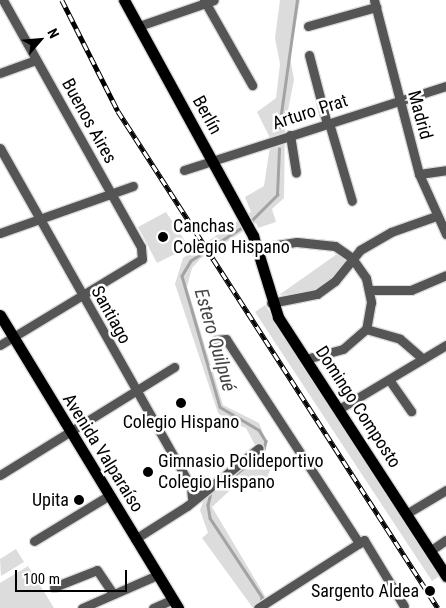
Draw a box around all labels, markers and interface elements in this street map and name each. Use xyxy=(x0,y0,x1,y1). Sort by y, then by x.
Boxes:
north arrow xyxy=(15,15,65,65)
text: N xyxy=(44,26,62,41)
street label: Buenos Aires xyxy=(57,75,121,167)
street label: Madrid xyxy=(403,88,437,142)
street label: Arturo Prat xyxy=(270,90,350,134)
street label: Berlín xyxy=(188,92,226,138)
place label: Canchas Colegio Hispano xyxy=(173,216,290,258)
marker: Canchas Colegio Hispano xyxy=(157,231,169,243)
street label: Santiago xyxy=(86,282,136,348)
water label: Estero Quilpué xyxy=(189,286,241,394)
street label: Domingo Composto xyxy=(311,342,405,472)
street label: Avenida Valparaíso xyxy=(58,390,148,516)
marker: Colegio Hispano xyxy=(175,397,187,409)
place label: Colegio Hispano xyxy=(123,411,239,433)
place label: Gimnasio Polideportivo Colegio Hispano xyxy=(158,451,324,494)
marker: Gimnasio Polideportivo Colegio Hispano xyxy=(142,466,154,478)
place label: Upita xyxy=(32,489,69,511)
marker: Upita xyxy=(73,494,85,506)
scale bar xyxy=(18,560,130,592)
text: 100 m xyxy=(23,570,60,588)
place label: Sargento Aldea xyxy=(311,580,419,602)
marker: Sargento Aldea xyxy=(423,584,437,598)

